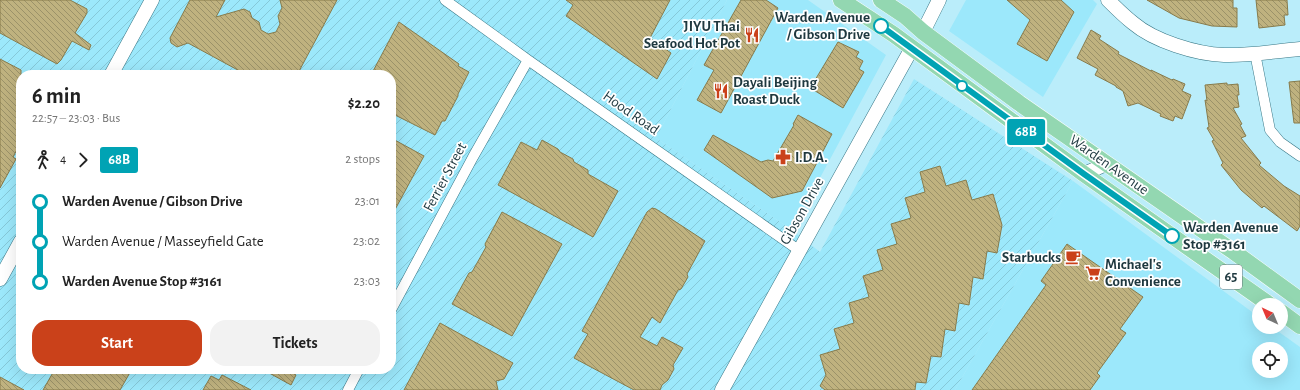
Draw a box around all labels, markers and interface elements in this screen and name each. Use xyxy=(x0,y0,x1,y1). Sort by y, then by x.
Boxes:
place label: Warden Avenue / Gibson Drive xyxy=(775,10,870,42)
marker: Warden Avenue / Gibson Drive xyxy=(873,18,889,34)
place label: JIYU Thai Seafood Hot Pot xyxy=(644,19,740,51)
restaurant icon: JIYU Thai Seafood Hot Pot xyxy=(743,26,761,44)
place label: Dayali Beijing Roast Duck xyxy=(733,75,817,107)
unlabelled marker xyxy=(956,80,968,92)
restaurant icon: Dayali Beijing Roast Duck xyxy=(712,82,730,100)
text: 6 min xyxy=(32,85,81,107)
street label: Hood Road xyxy=(600,88,662,138)
text: $2.20 xyxy=(348,96,380,111)
text: 22:57 – 23:03 · Bus xyxy=(32,112,120,125)
line badge: 68B xyxy=(1003,119,1049,145)
text: 68B xyxy=(1015,125,1037,139)
street label: Warden Avenue xyxy=(1067,132,1151,198)
street label: Ferrier Street xyxy=(421,140,470,214)
pharmacy icon: I.D.A. xyxy=(774,148,792,166)
icon: walk xyxy=(32,149,54,171)
icon: forward xyxy=(72,149,94,171)
place label: I.D.A. xyxy=(795,150,828,165)
text: 4 xyxy=(60,153,66,166)
text: 68B xyxy=(108,153,130,167)
text: 2 stops xyxy=(345,153,380,166)
street label: Gibson Drive xyxy=(777,175,827,247)
text: Warden Avenue / Gibson Drive xyxy=(62,194,243,209)
text: 23:01 xyxy=(354,195,380,208)
place label: Warden Avenue Stop #3161 xyxy=(1183,220,1278,252)
marker: Warden Avenue Stop #3161 xyxy=(1164,228,1180,244)
text: Warden Avenue / Masseyfield Gate xyxy=(62,234,264,249)
text: 23:02 xyxy=(353,235,380,248)
cafe icon: Starbucks xyxy=(1064,248,1082,266)
place label: Starbucks xyxy=(1002,250,1061,265)
place label: Michael's Convenience xyxy=(1105,257,1181,289)
supermarket icon: Michael's Convenience xyxy=(1084,264,1102,282)
road number: 65 xyxy=(1220,265,1242,289)
text: Warden Avenue Stop #3161 xyxy=(62,274,222,289)
text: 23:03 xyxy=(354,275,380,288)
north arrow xyxy=(1252,298,1288,334)
map controls xyxy=(1252,298,1288,378)
button: Start xyxy=(32,320,202,366)
button: Tickets xyxy=(210,320,380,366)
button: locate xyxy=(1252,342,1288,378)

